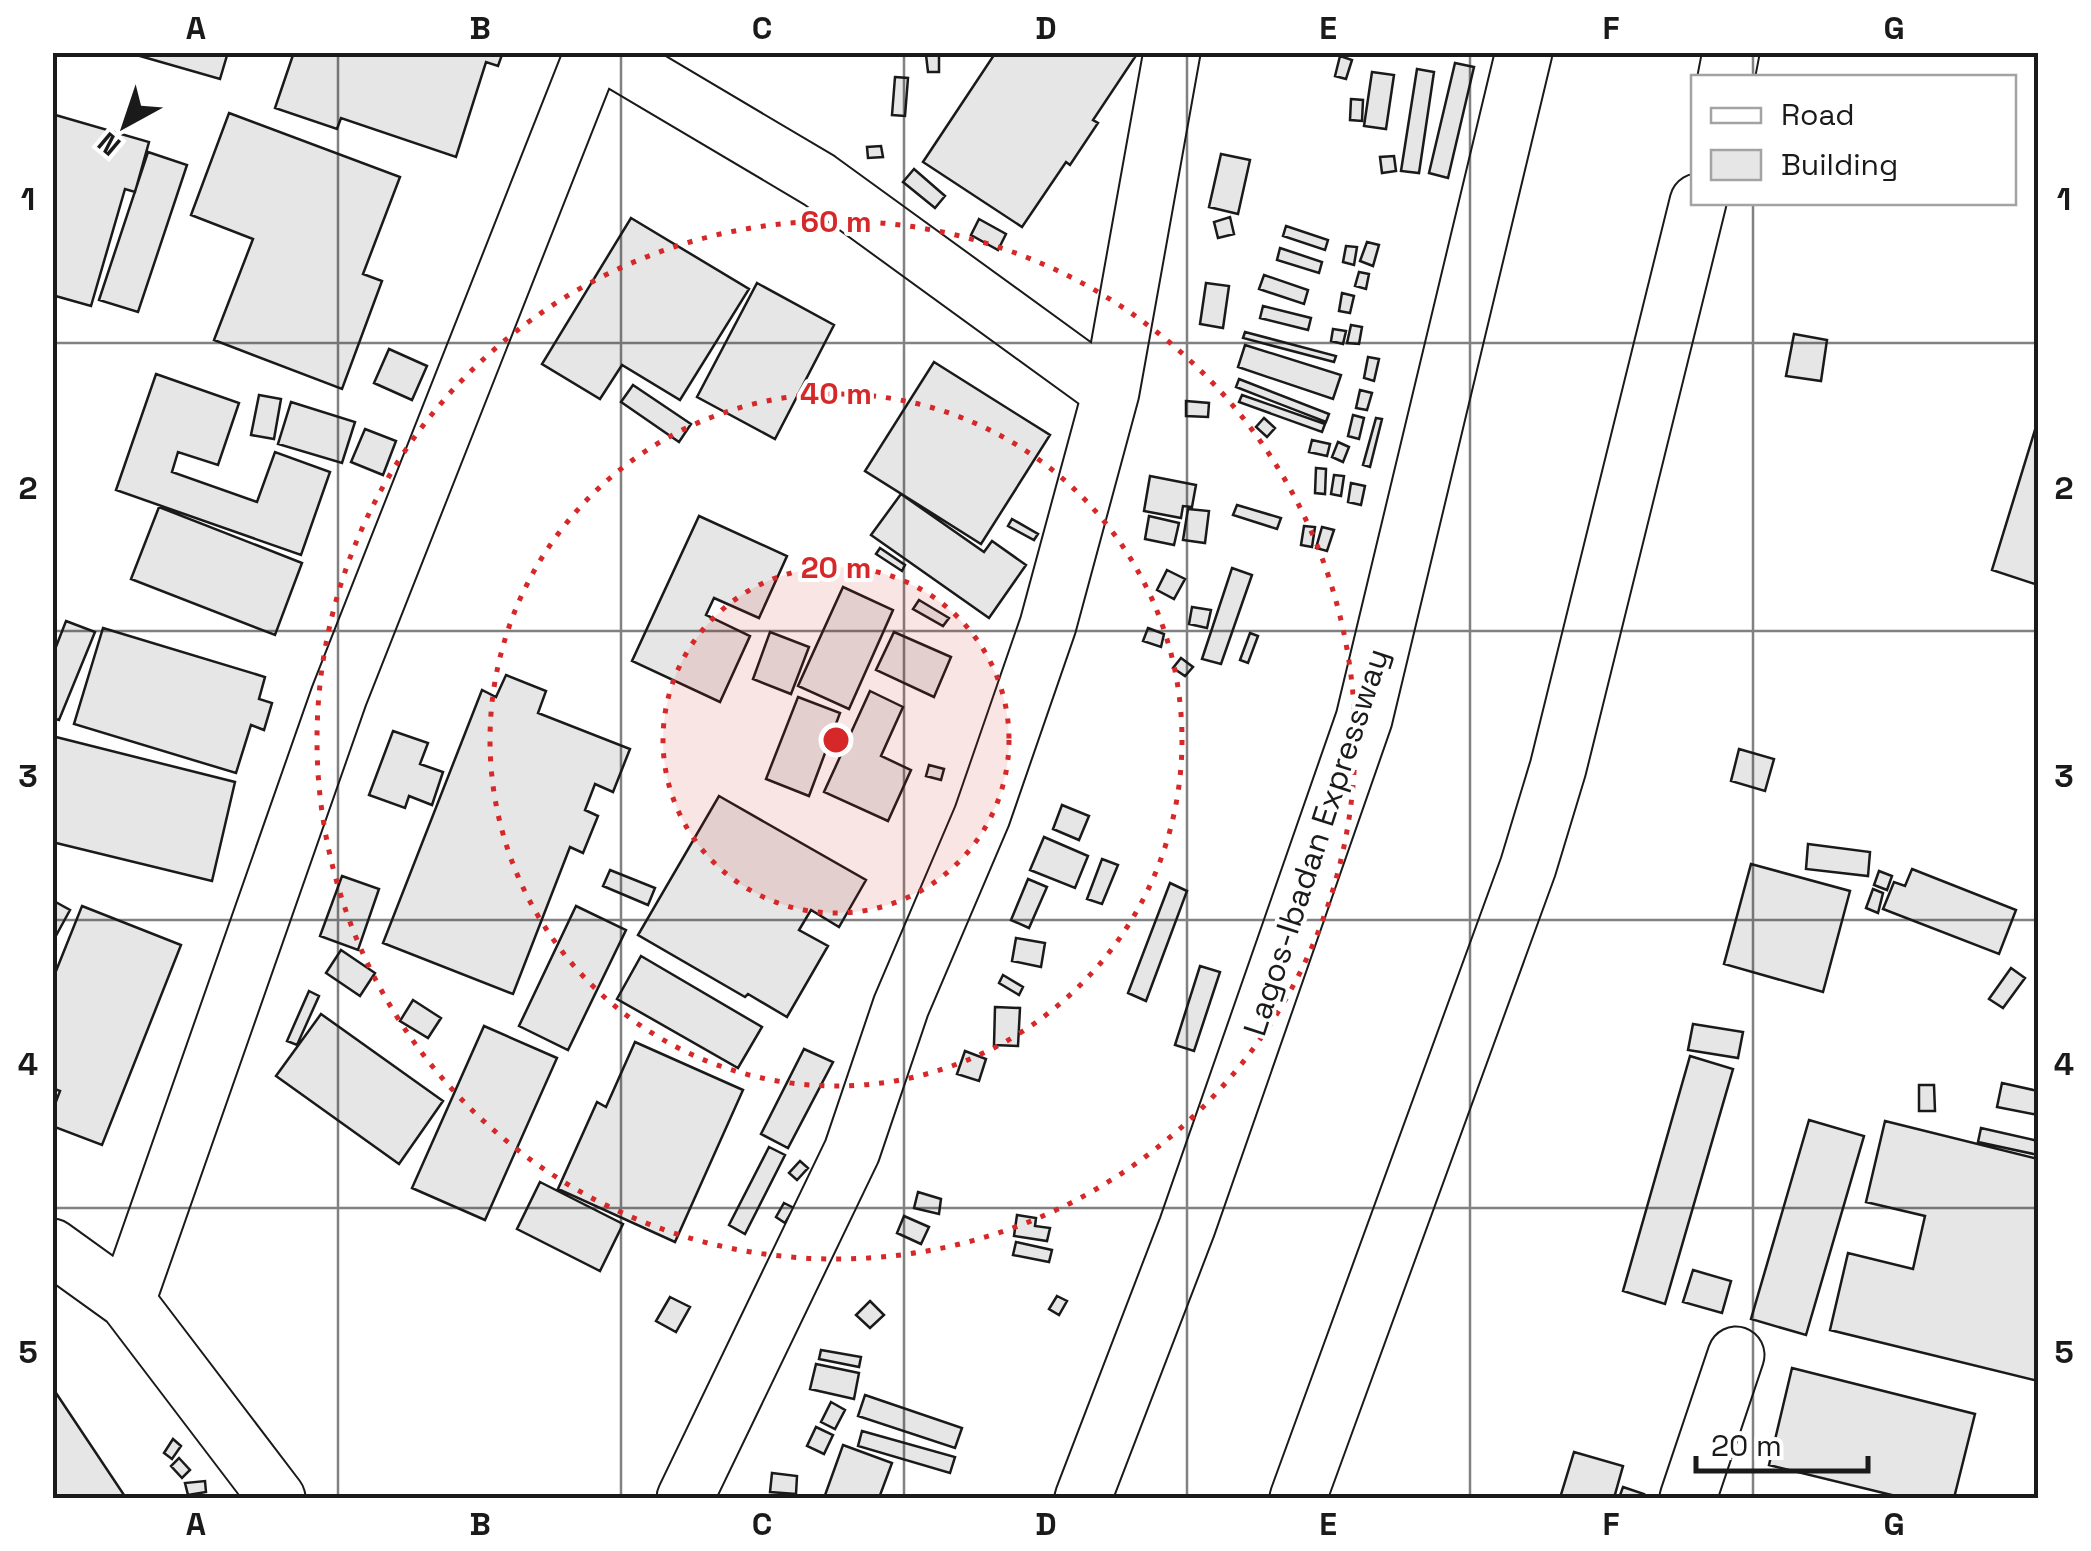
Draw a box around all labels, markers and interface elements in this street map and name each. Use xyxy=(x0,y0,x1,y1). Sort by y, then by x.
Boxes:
text: A xyxy=(186,8,206,48)
text: B xyxy=(469,8,491,48)
text: C xyxy=(752,8,772,48)
text: D xyxy=(1035,8,1057,48)
text: E xyxy=(1319,8,1337,48)
text: F xyxy=(1602,8,1620,48)
text: G xyxy=(1883,8,1905,48)
north arrow xyxy=(75,75,175,175)
legend xyxy=(1691,75,2016,205)
text: Road xyxy=(1781,95,1855,134)
text: N xyxy=(90,124,128,164)
text: Building xyxy=(1781,145,1898,184)
text: 1 xyxy=(21,179,35,219)
text: 1 xyxy=(2057,179,2071,219)
text: 60 m xyxy=(800,202,872,241)
text: 40 m xyxy=(800,374,872,413)
text: 2 xyxy=(18,468,38,508)
text: 2 xyxy=(2054,468,2074,508)
text: 20 m xyxy=(801,548,871,587)
street label: Lagos-Ibadan Expressway xyxy=(1234,643,1398,1041)
centre of rings xyxy=(818,722,854,758)
text: 3 xyxy=(18,756,38,796)
text: 3 xyxy=(2054,756,2074,796)
text: 4 xyxy=(18,1044,38,1084)
text: 4 xyxy=(2054,1044,2074,1084)
text: 5 xyxy=(18,1332,38,1372)
text: 5 xyxy=(2054,1332,2074,1372)
scale bar xyxy=(1696,1411,1868,1473)
text: 20 m xyxy=(1711,1426,1782,1465)
text: A xyxy=(186,1504,206,1544)
text: B xyxy=(469,1504,491,1544)
text: C xyxy=(752,1504,772,1544)
text: D xyxy=(1035,1504,1057,1544)
text: E xyxy=(1319,1504,1337,1544)
text: F xyxy=(1602,1504,1620,1544)
text: G xyxy=(1883,1504,1905,1544)

